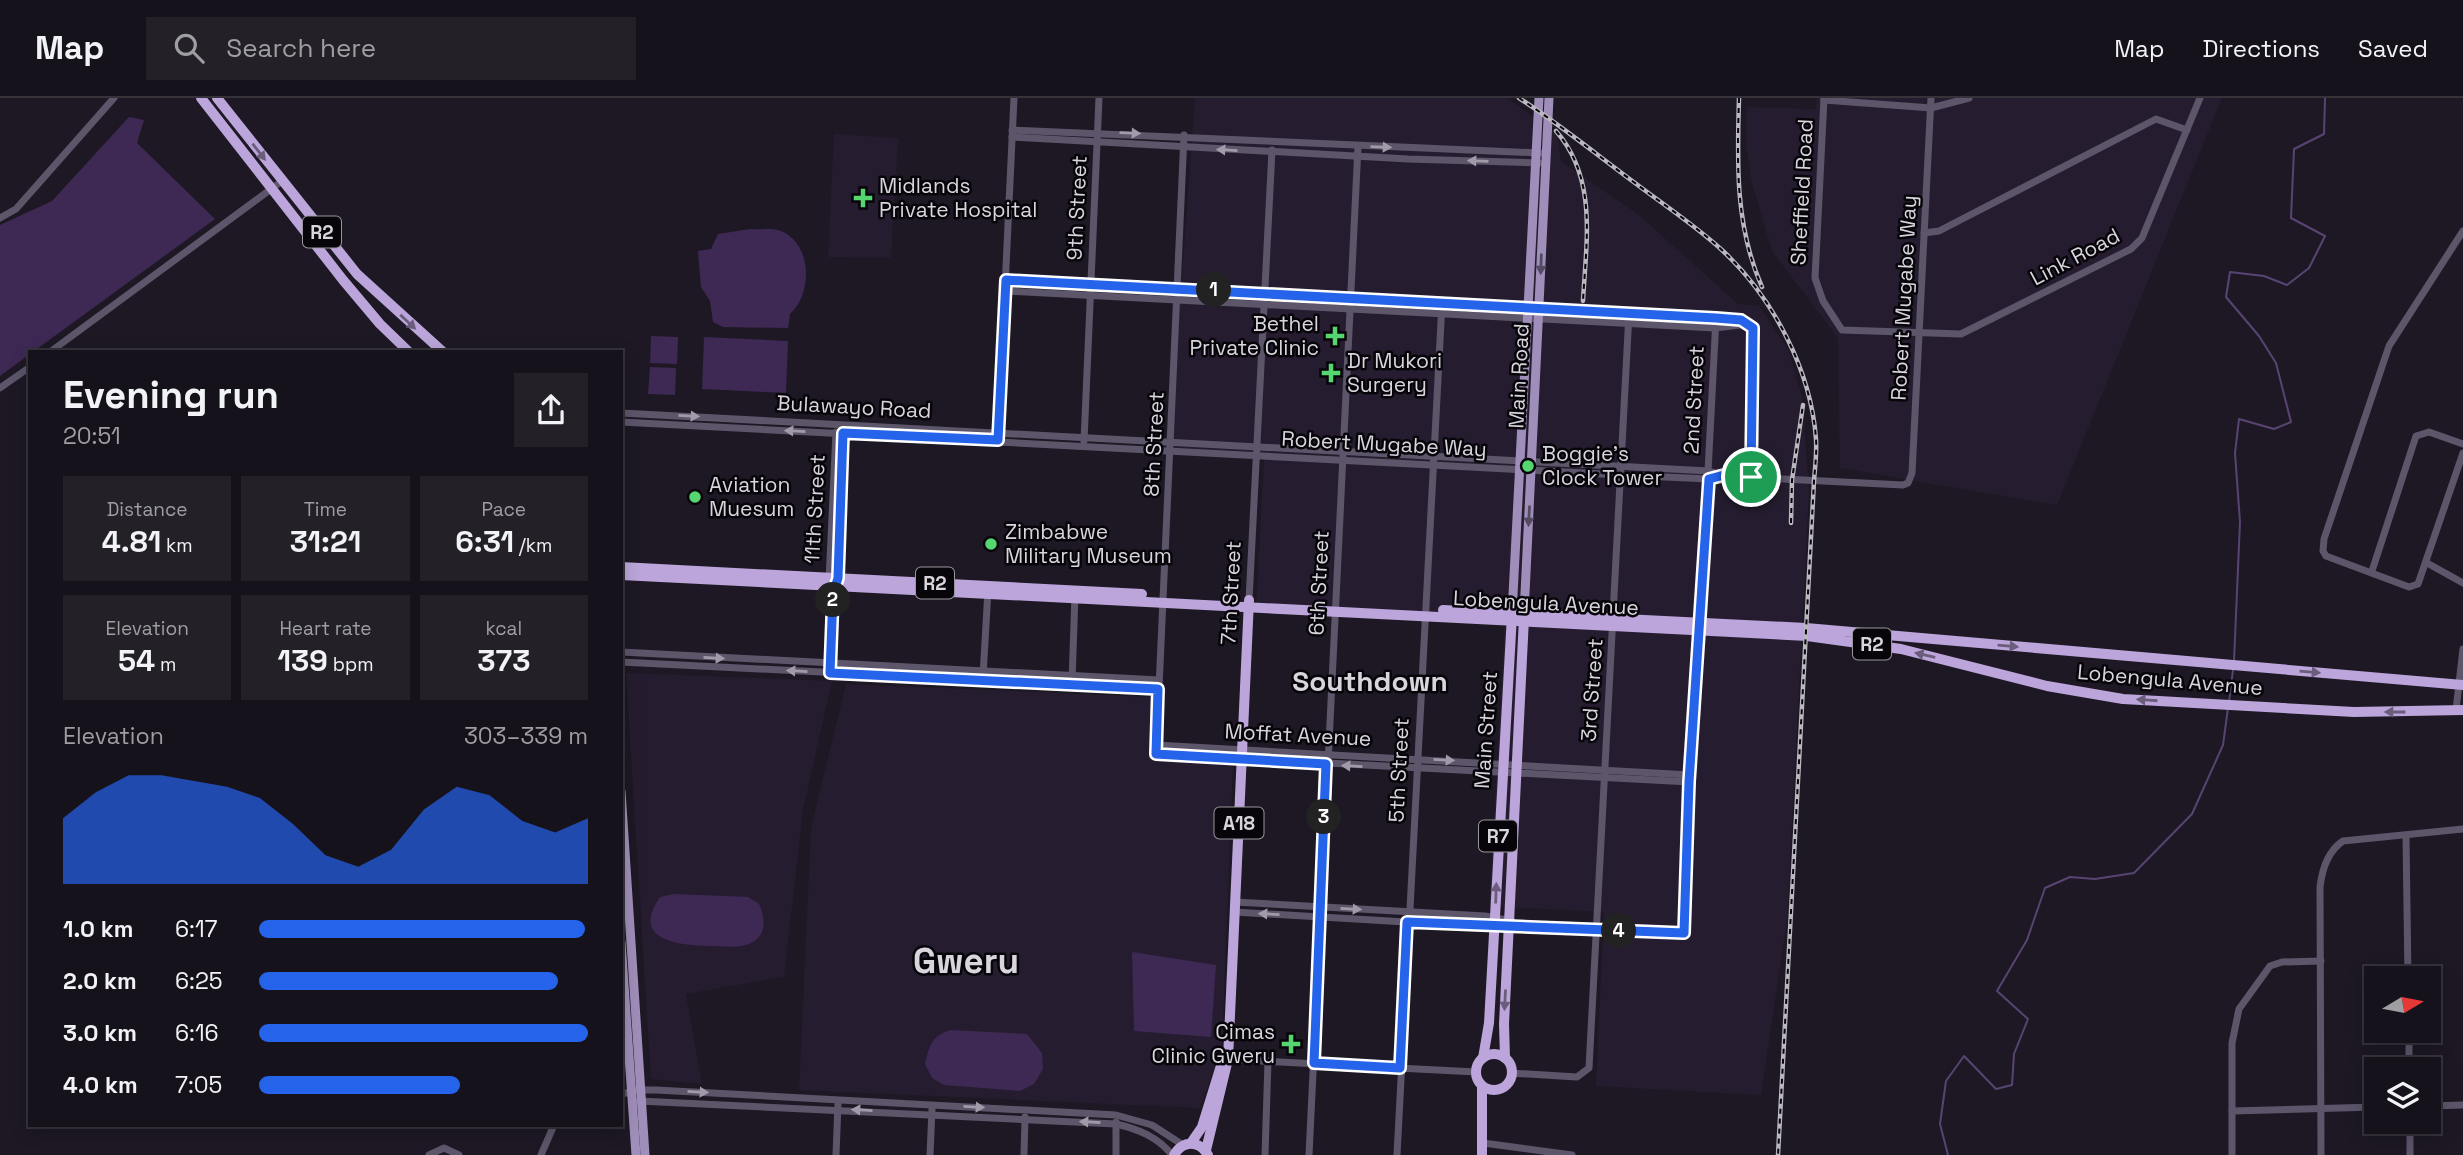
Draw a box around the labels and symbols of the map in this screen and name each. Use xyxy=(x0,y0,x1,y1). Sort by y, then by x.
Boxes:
street label: Sheffield Road xyxy=(1784,118,1819,266)
one-way arrow xyxy=(1119,128,1141,139)
one-way arrow xyxy=(1370,141,1392,152)
one-way arrow xyxy=(251,143,266,160)
one-way arrow xyxy=(1215,144,1237,155)
street label: 9th Street xyxy=(1060,155,1093,261)
one-way arrow xyxy=(1467,155,1489,167)
place label: Midlands Private Hospital xyxy=(879,172,1038,223)
marker: Midlands Private Hospital xyxy=(853,188,873,208)
street label: Robert Mugabe Way xyxy=(1885,195,1922,401)
road number: R2 xyxy=(303,216,341,248)
street label: Link Road xyxy=(2025,222,2124,291)
one-way arrow xyxy=(1536,253,1547,275)
pin: 1 xyxy=(1196,272,1232,308)
place label: Bethel Private Clinic xyxy=(1189,310,1319,361)
one-way arrow xyxy=(399,314,416,330)
street label: Main Road xyxy=(1502,323,1535,429)
marker: Bethel Private Clinic xyxy=(1325,326,1345,346)
street label: 2nd Street xyxy=(1677,345,1710,455)
place label: Dr Mukori Surgery xyxy=(1347,347,1442,398)
marker: Dr Mukori Surgery xyxy=(1321,363,1341,383)
street label: Bulawayo Road xyxy=(776,389,932,424)
street label: 8th Street xyxy=(1137,391,1170,497)
one-way arrow xyxy=(679,411,701,422)
one-way arrow xyxy=(784,425,806,436)
street label: Robert Mugabe Way xyxy=(1281,425,1487,462)
place label: Boggie's Clock Tower xyxy=(1542,440,1662,491)
pin xyxy=(1721,447,1781,507)
street label: 11th Street xyxy=(798,454,831,564)
marker: Boggie's Clock Tower xyxy=(1520,458,1536,474)
place label: Aviation Muesum xyxy=(709,471,794,522)
marker: Aviation Muesum xyxy=(687,489,703,505)
one-way arrow xyxy=(1524,505,1535,527)
place label: Zimbabwe Military Museum xyxy=(1005,518,1172,569)
street label: 6th Street xyxy=(1302,530,1335,636)
marker: Zimbabwe Military Museum xyxy=(983,536,999,552)
street label: 7th Street xyxy=(1214,540,1247,646)
road number: R2 xyxy=(916,568,954,598)
pin: 2 xyxy=(816,582,850,618)
street label: Lobengula Avenue xyxy=(1452,584,1640,621)
road number: R2 xyxy=(1853,628,1891,660)
street label: 3rd Street xyxy=(1574,637,1609,742)
one-way arrow xyxy=(1997,641,2019,652)
one-way arrow xyxy=(1914,649,1936,660)
one-way arrow xyxy=(703,652,725,663)
street label: Lobengula Avenue xyxy=(2076,658,2264,701)
district label: Southdown xyxy=(1292,663,1448,699)
one-way arrow xyxy=(785,666,807,677)
one-way arrow xyxy=(2299,667,2321,678)
street label: Main Street xyxy=(1468,670,1503,790)
one-way arrow xyxy=(2136,695,2158,706)
one-way arrow xyxy=(2384,706,2406,718)
street label: Moffat Avenue xyxy=(1224,717,1372,752)
street label: 5th Street xyxy=(1382,717,1415,823)
one-way arrow xyxy=(1434,755,1456,766)
one-way arrow xyxy=(1341,760,1363,771)
pin: 3 xyxy=(1306,800,1342,834)
road number: A18 xyxy=(1214,808,1264,838)
road number: R7 xyxy=(1479,820,1517,852)
one-way arrow xyxy=(1490,881,1502,903)
one-way arrow xyxy=(1340,903,1362,914)
one-way arrow xyxy=(1258,908,1280,919)
pin: 4 xyxy=(1602,914,1636,948)
district label: Gweru xyxy=(913,939,1019,983)
north arrow xyxy=(2364,966,2441,1043)
one-way arrow xyxy=(1499,990,1510,1012)
place label: Cimas Clinic Gweru xyxy=(1152,1018,1275,1069)
marker: Cimas Clinic Gweru xyxy=(1281,1034,1301,1054)
one-way arrow xyxy=(687,1087,709,1098)
one-way arrow xyxy=(963,1102,985,1113)
one-way arrow xyxy=(851,1105,873,1116)
one-way arrow xyxy=(1078,1117,1100,1128)

